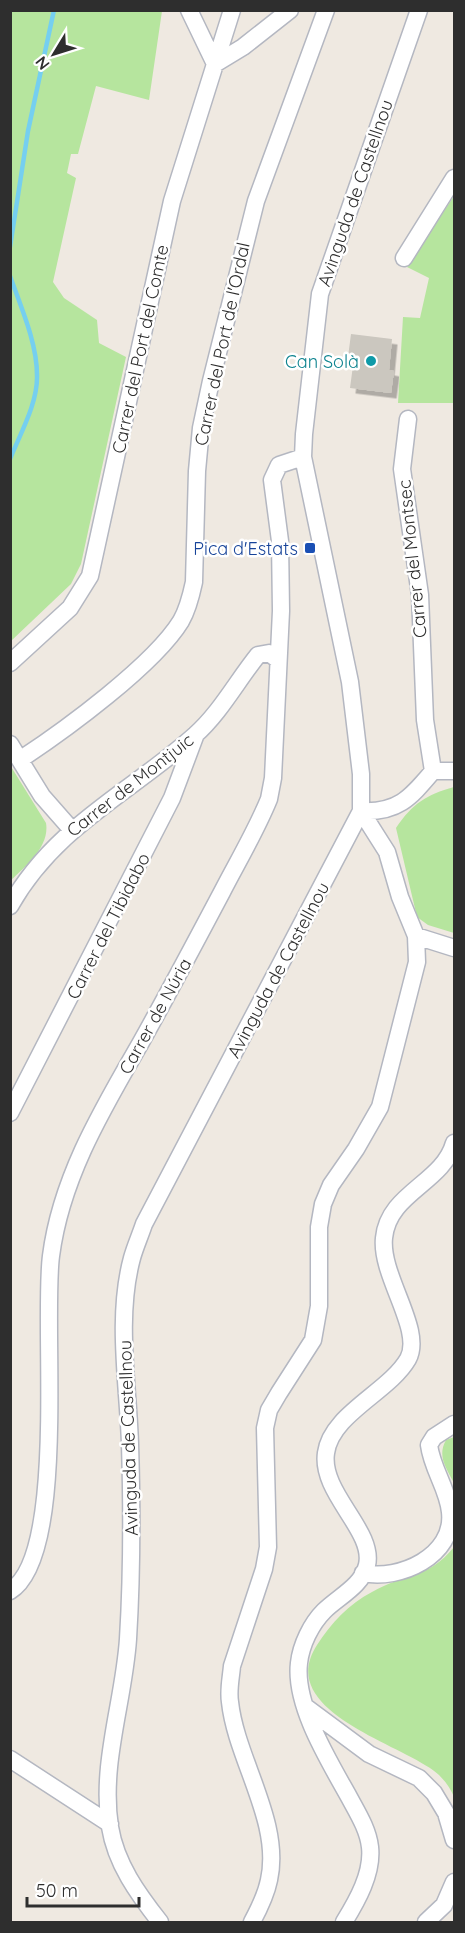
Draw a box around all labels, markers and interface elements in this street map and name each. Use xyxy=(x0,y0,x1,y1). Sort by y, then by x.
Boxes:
north arrow xyxy=(24,24,84,84)
text: N xyxy=(31,52,54,74)
street label: Avinguda de Castellnou xyxy=(312,97,398,289)
street label: Carrer del Port de l'Ordal xyxy=(189,240,255,448)
street label: Carrer del Port del Comte xyxy=(107,242,173,456)
place label: Can Solà xyxy=(285,350,359,373)
marker: Can Solà xyxy=(364,354,378,368)
street label: Carrer del Montsec xyxy=(392,479,432,639)
place label: Pica d'Estats xyxy=(193,537,298,560)
marker: Pica d'Estats xyxy=(303,541,317,555)
street label: Carrer de Montjuic xyxy=(62,728,198,842)
street label: Carrer del Tibidabo xyxy=(61,849,155,1003)
street label: Avinguda de Castellnou xyxy=(222,878,334,1062)
street label: Carrer de Núria xyxy=(114,954,196,1078)
street label: Avinguda de Castellnou xyxy=(113,1340,143,1536)
scale bar xyxy=(27,1870,140,1908)
text: 50 m xyxy=(36,1879,78,1902)

